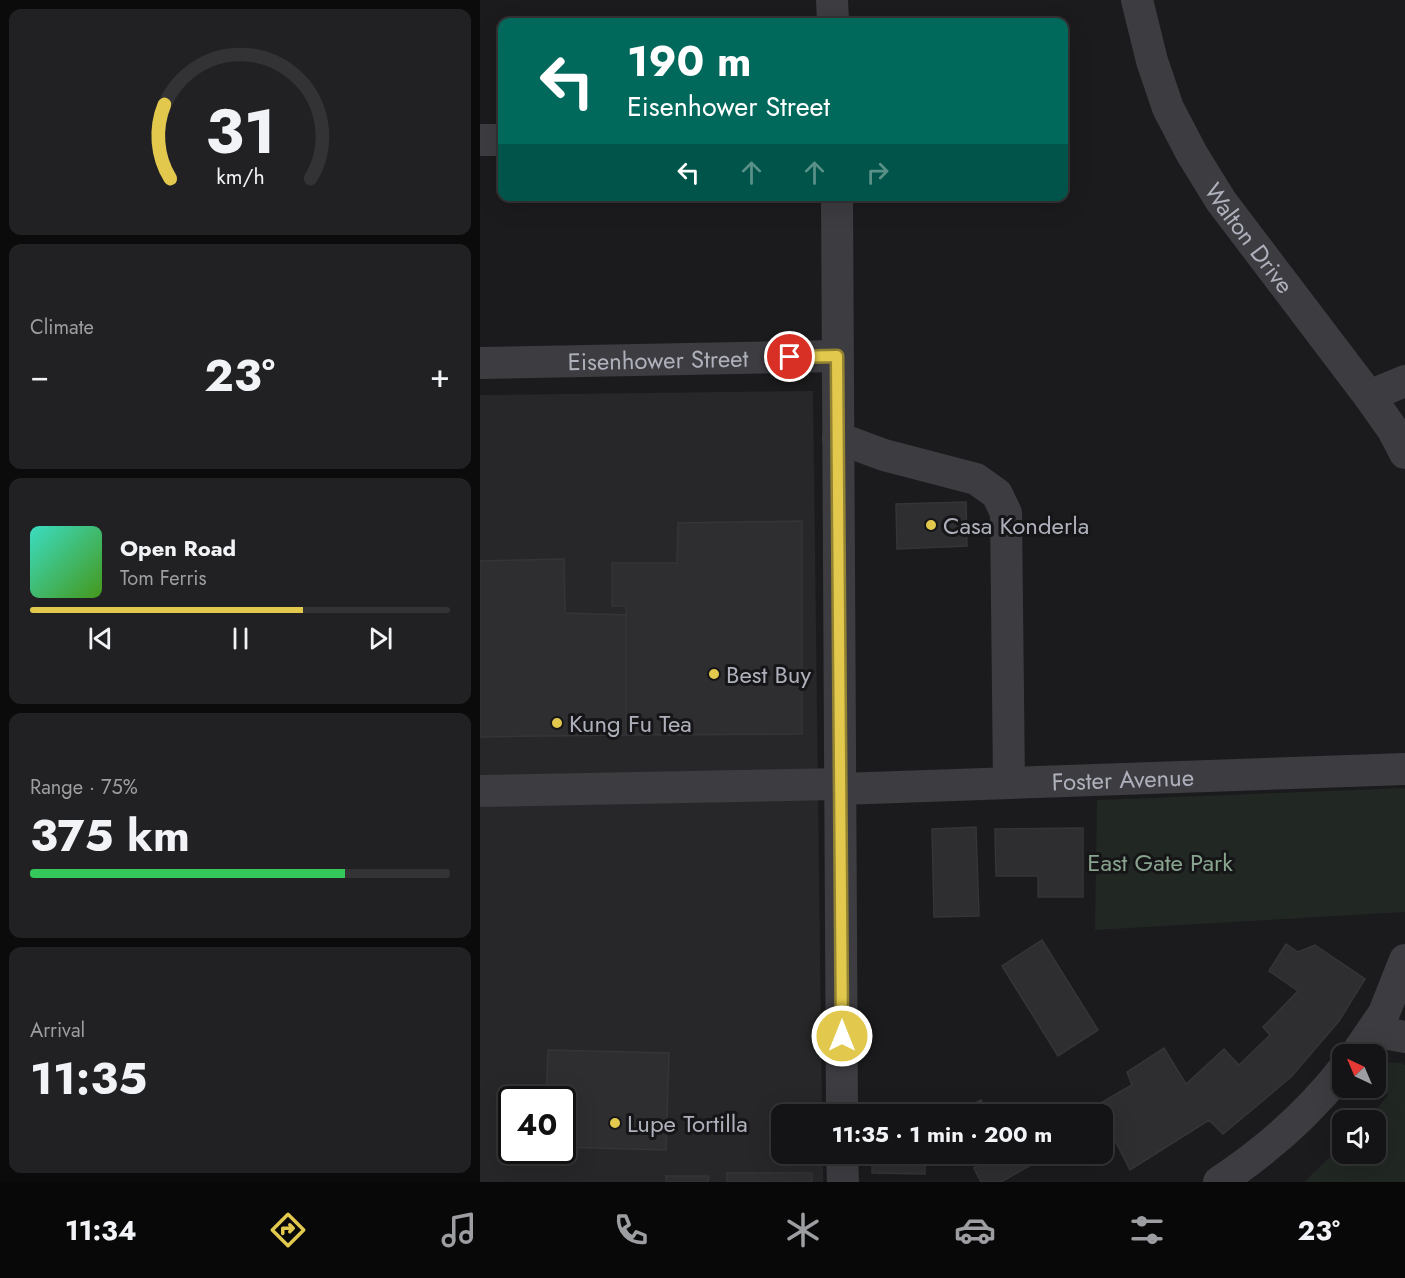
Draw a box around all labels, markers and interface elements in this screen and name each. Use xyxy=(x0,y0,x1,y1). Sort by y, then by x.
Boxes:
text: 190 m xyxy=(627,31,751,92)
icon: left xyxy=(528,42,606,120)
text: 31 xyxy=(205,86,275,176)
text: Eisenhower Street xyxy=(627,87,830,126)
icon: left xyxy=(672,156,705,189)
icon: ahead xyxy=(735,156,768,189)
icon: ahead xyxy=(798,156,831,189)
icon: right xyxy=(861,156,894,189)
text: km/h xyxy=(216,161,264,192)
street label: Walton Drive xyxy=(1196,176,1302,301)
text: Climate xyxy=(30,313,94,342)
pin xyxy=(764,331,815,382)
street label: Eisenhower Street xyxy=(567,340,749,379)
icon: arrive xyxy=(773,340,806,373)
text: 23° xyxy=(204,343,275,408)
text: − xyxy=(30,352,49,399)
text: + xyxy=(430,352,450,399)
place label: Casa Konderla xyxy=(943,508,1089,543)
marker: Casa Konderla xyxy=(924,518,938,532)
text: Open Road xyxy=(120,532,236,564)
text: Tom Ferris xyxy=(120,564,207,593)
icon: previous xyxy=(84,622,117,655)
icon: pause xyxy=(224,622,257,655)
icon: next xyxy=(364,622,397,655)
place label: Best Buy xyxy=(726,657,811,692)
marker: Best Buy xyxy=(707,667,721,681)
place label: Kung Fu Tea xyxy=(569,706,692,741)
marker: Kung Fu Tea xyxy=(550,716,564,730)
street label: Foster Avenue xyxy=(1051,759,1195,799)
text: Range · 75% xyxy=(30,773,138,802)
text: 375 km xyxy=(30,803,190,868)
park label: East Gate Park xyxy=(1087,845,1233,880)
position arrow xyxy=(810,1004,874,1068)
text: Arrival xyxy=(30,1016,85,1045)
north arrow xyxy=(1332,1044,1386,1098)
map controls xyxy=(1332,1044,1386,1164)
text: 11:35 xyxy=(30,1046,147,1111)
speed limit sign: 40 xyxy=(498,1086,576,1164)
place label: Lupe Tortilla xyxy=(627,1106,748,1141)
button: sound xyxy=(1332,1110,1386,1164)
marker: Lupe Tortilla xyxy=(608,1116,622,1130)
text: 11:35 · 1 min · 200 m xyxy=(832,1118,1052,1150)
icon: directions xyxy=(267,1209,309,1251)
icon: music xyxy=(438,1209,480,1251)
icon: phone xyxy=(610,1209,652,1251)
icon: climate xyxy=(782,1209,824,1251)
icon: car xyxy=(954,1209,996,1251)
icon: filters xyxy=(1126,1209,1168,1251)
text: 11:34 xyxy=(65,1211,137,1250)
text: 23° xyxy=(1298,1211,1340,1250)

